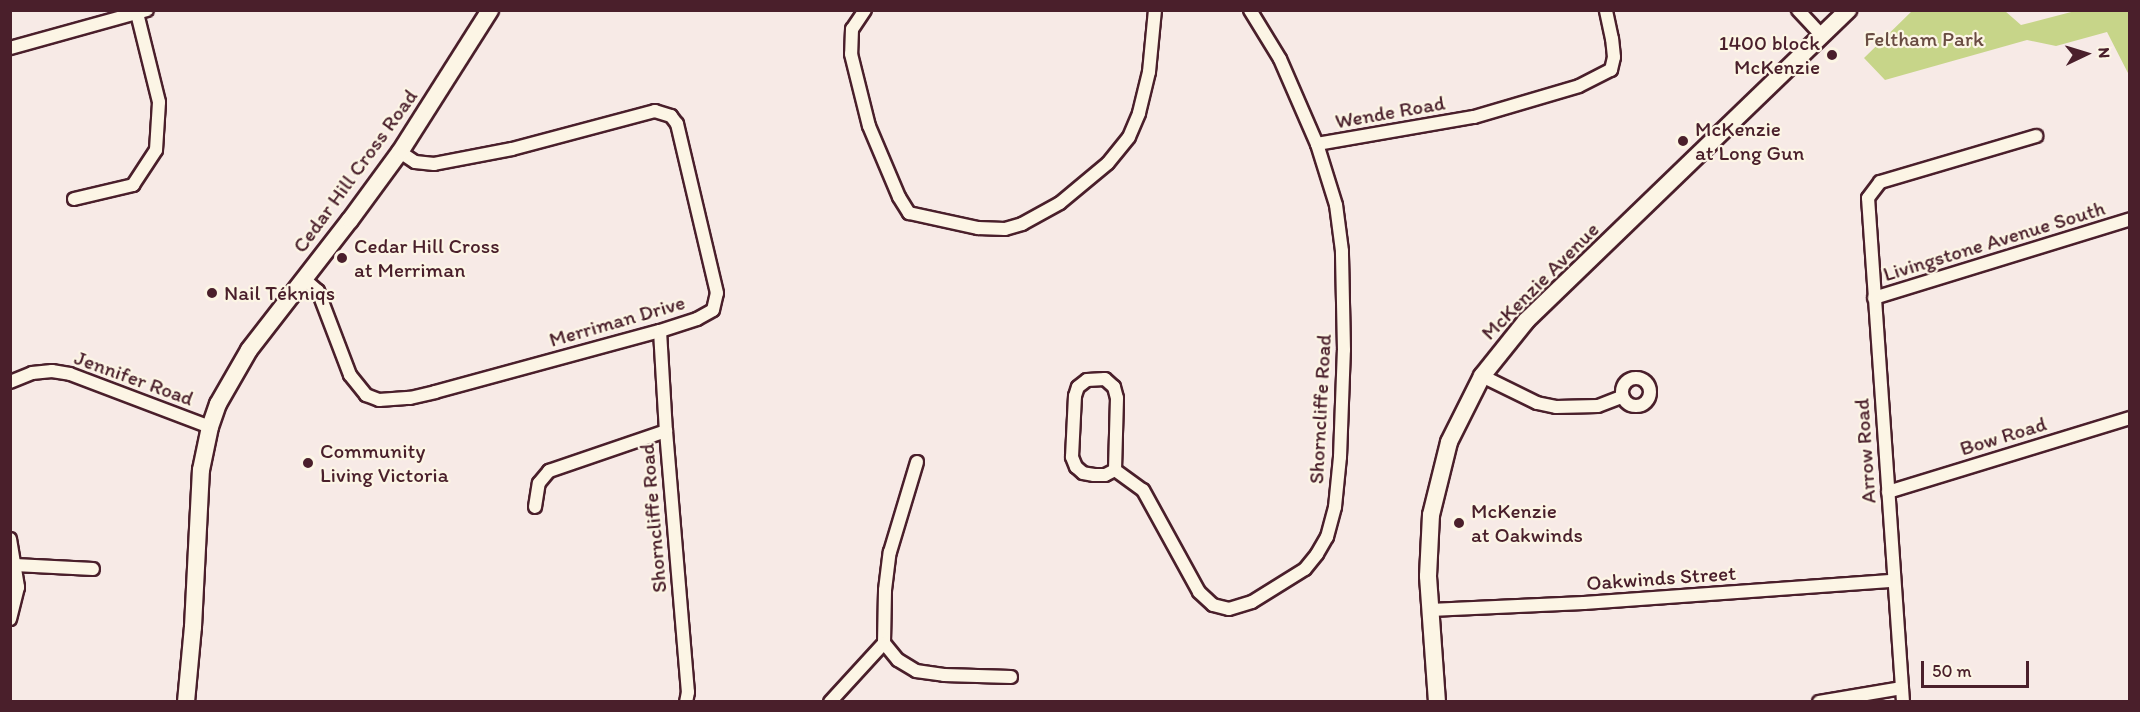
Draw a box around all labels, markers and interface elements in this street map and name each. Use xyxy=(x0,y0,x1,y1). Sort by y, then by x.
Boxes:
north arrow xyxy=(2056,24,2116,84)
park label: Feltham Park xyxy=(1864,26,1984,52)
place label: 1400 block McKenzie xyxy=(1719,30,1820,80)
text: N xyxy=(2095,47,2114,59)
marker: 1400 block McKenzie xyxy=(1825,48,1839,62)
street label: Cedar Hill Cross Road xyxy=(287,84,423,258)
street label: Wende Road xyxy=(1334,90,1446,134)
place label: McKenzie at Long Gun xyxy=(1695,116,1805,166)
marker: McKenzie at Long Gun xyxy=(1676,134,1690,148)
street label: Livingstone Avenue South xyxy=(1880,195,2108,287)
street label: McKenzie Avenue xyxy=(1476,217,1604,345)
place label: Cedar Hill Cross at Merriman xyxy=(354,233,500,283)
marker: Cedar Hill Cross at Merriman xyxy=(335,251,349,265)
place label: Nail Tékniqs xyxy=(224,280,332,306)
marker: Nail Tékniqs xyxy=(205,286,219,300)
street label: Merriman Drive xyxy=(546,290,688,352)
street label: Shorncliffe Road xyxy=(1303,333,1337,485)
street label: Jennifer Road xyxy=(71,345,197,411)
street label: Arrow Road xyxy=(1849,398,1881,504)
street label: Bow Road xyxy=(1957,411,2049,461)
place label: Community Living Victoria xyxy=(320,438,448,488)
street label: Shorncliffe Road xyxy=(634,442,672,594)
marker: Community Living Victoria xyxy=(301,456,315,470)
place label: McKenzie at Oakwinds xyxy=(1471,498,1584,548)
marker: McKenzie at Oakwinds xyxy=(1452,516,1466,530)
street label: Oakwinds Street xyxy=(1586,560,1736,596)
scale bar xyxy=(1924,649,2032,687)
text: 50 m xyxy=(1932,660,1972,682)

